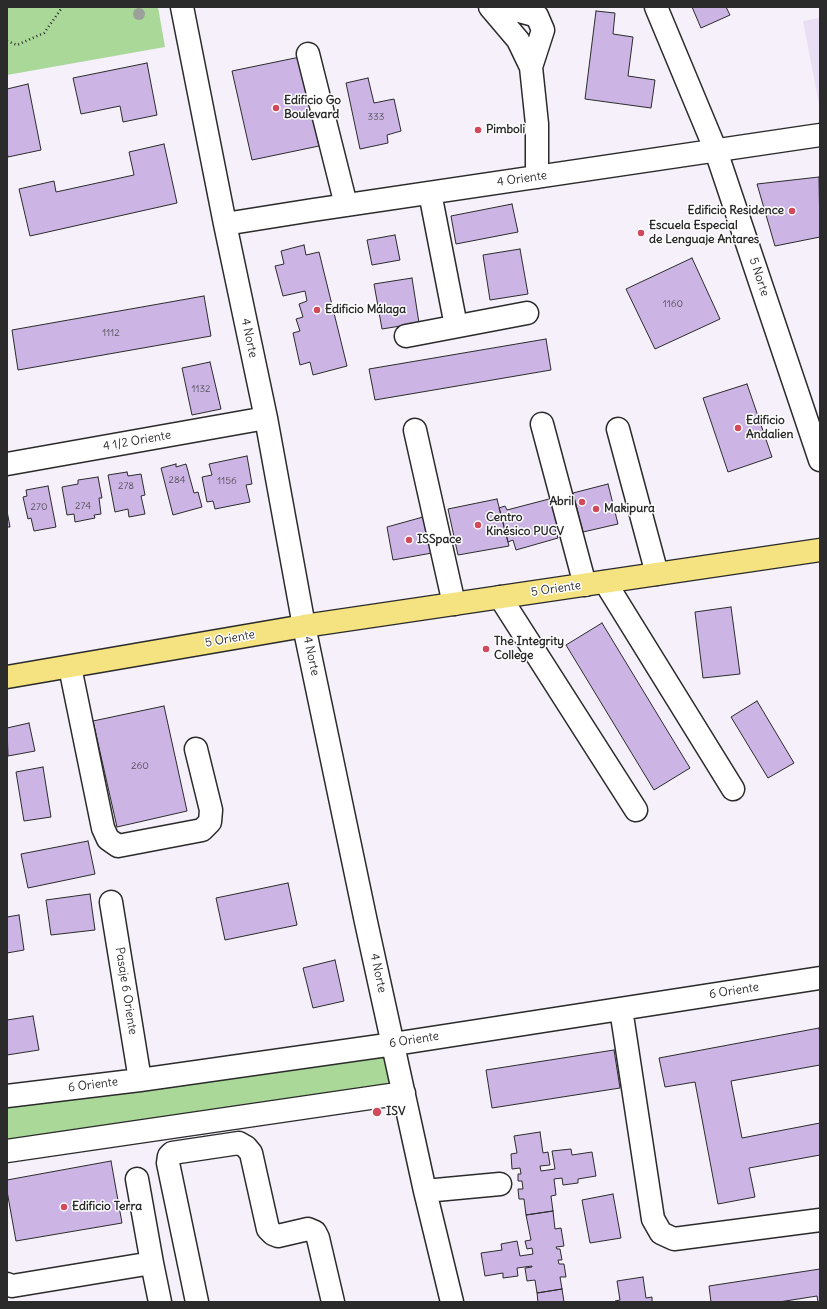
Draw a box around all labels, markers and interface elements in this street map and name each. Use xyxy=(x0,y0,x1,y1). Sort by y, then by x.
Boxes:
place label: Edificio Go Boulevard xyxy=(284,94,341,122)
marker: Edificio Go Boulevard xyxy=(271,103,281,113)
house number: 333 xyxy=(367,111,385,123)
place label: Pimboli xyxy=(486,123,525,137)
marker: Pimboli xyxy=(473,125,483,135)
street label: 4 Oriente xyxy=(496,168,548,190)
place label: Edificio Residence xyxy=(688,204,784,218)
marker: Edificio Residence xyxy=(787,206,797,216)
place label: Escuela Especial de Lenguaje Antares xyxy=(649,219,759,247)
marker: Escuela Especial de Lenguaje Antares xyxy=(636,228,646,238)
street label: 5 Norte xyxy=(746,256,772,298)
house number: 1160 xyxy=(663,298,683,310)
place label: Edificio Málaga xyxy=(325,303,406,317)
marker: Edificio Málaga xyxy=(312,305,322,315)
street label: 4 Norte xyxy=(238,317,260,359)
house number: 1112 xyxy=(102,327,120,339)
house number: 1132 xyxy=(191,383,211,395)
place label: Edificio Andalien xyxy=(746,414,793,442)
marker: Edificio Andalien xyxy=(733,423,743,433)
street label: 4 1/2 Oriente xyxy=(102,428,172,454)
house number: 284 xyxy=(168,474,186,486)
house number: 1156 xyxy=(217,475,237,487)
house number: 278 xyxy=(118,480,134,492)
place label: Abril xyxy=(549,495,574,509)
marker: Abril xyxy=(577,497,587,507)
house number: 274 xyxy=(75,500,91,512)
house number: 270 xyxy=(31,501,47,513)
place label: Makipura xyxy=(604,502,655,516)
marker: Makipura xyxy=(591,504,601,514)
place label: Centro Kinésico PUCV xyxy=(486,511,564,539)
marker: Centro Kinésico PUCV xyxy=(473,520,483,530)
place label: ISSpace xyxy=(417,533,462,547)
marker: ISSpace xyxy=(404,535,414,545)
street label: 5 Oriente xyxy=(530,578,582,600)
street label: 5 Oriente xyxy=(204,628,256,650)
street label: 4 Norte xyxy=(300,635,322,677)
place label: The Integrity College xyxy=(494,635,564,663)
marker: The Integrity College xyxy=(481,644,491,654)
house number: 260 xyxy=(131,760,149,772)
street label: Pasaje 6 Oriente xyxy=(112,946,140,1036)
street label: 4 Norte xyxy=(367,952,389,994)
street label: 6 Oriente xyxy=(708,980,760,1002)
street label: 6 Oriente xyxy=(388,1029,440,1051)
street label: 6 Oriente xyxy=(67,1075,119,1095)
place label: ISV xyxy=(386,1105,405,1119)
marker: ISV xyxy=(371,1106,383,1118)
place label: Edificio Terra xyxy=(72,1200,142,1214)
marker: Edificio Terra xyxy=(59,1202,69,1212)

